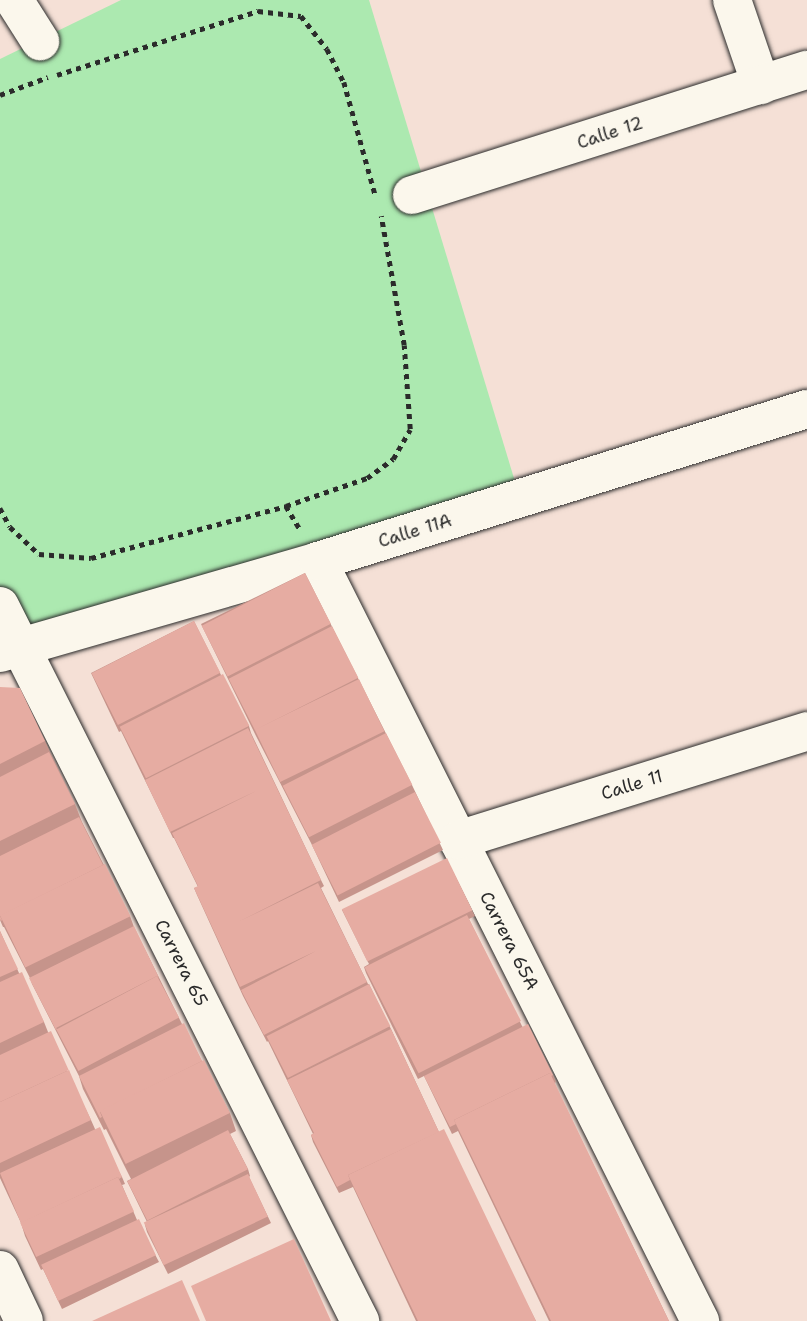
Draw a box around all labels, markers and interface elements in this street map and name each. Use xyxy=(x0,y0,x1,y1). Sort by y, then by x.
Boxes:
street label: Calle 12 xyxy=(574,112,646,154)
street label: Calle 11A xyxy=(376,510,454,552)
street label: Calle 11 xyxy=(599,765,665,805)
street label: Carrera 65A xyxy=(475,888,543,994)
street label: Carrera 65 xyxy=(150,916,212,1010)

